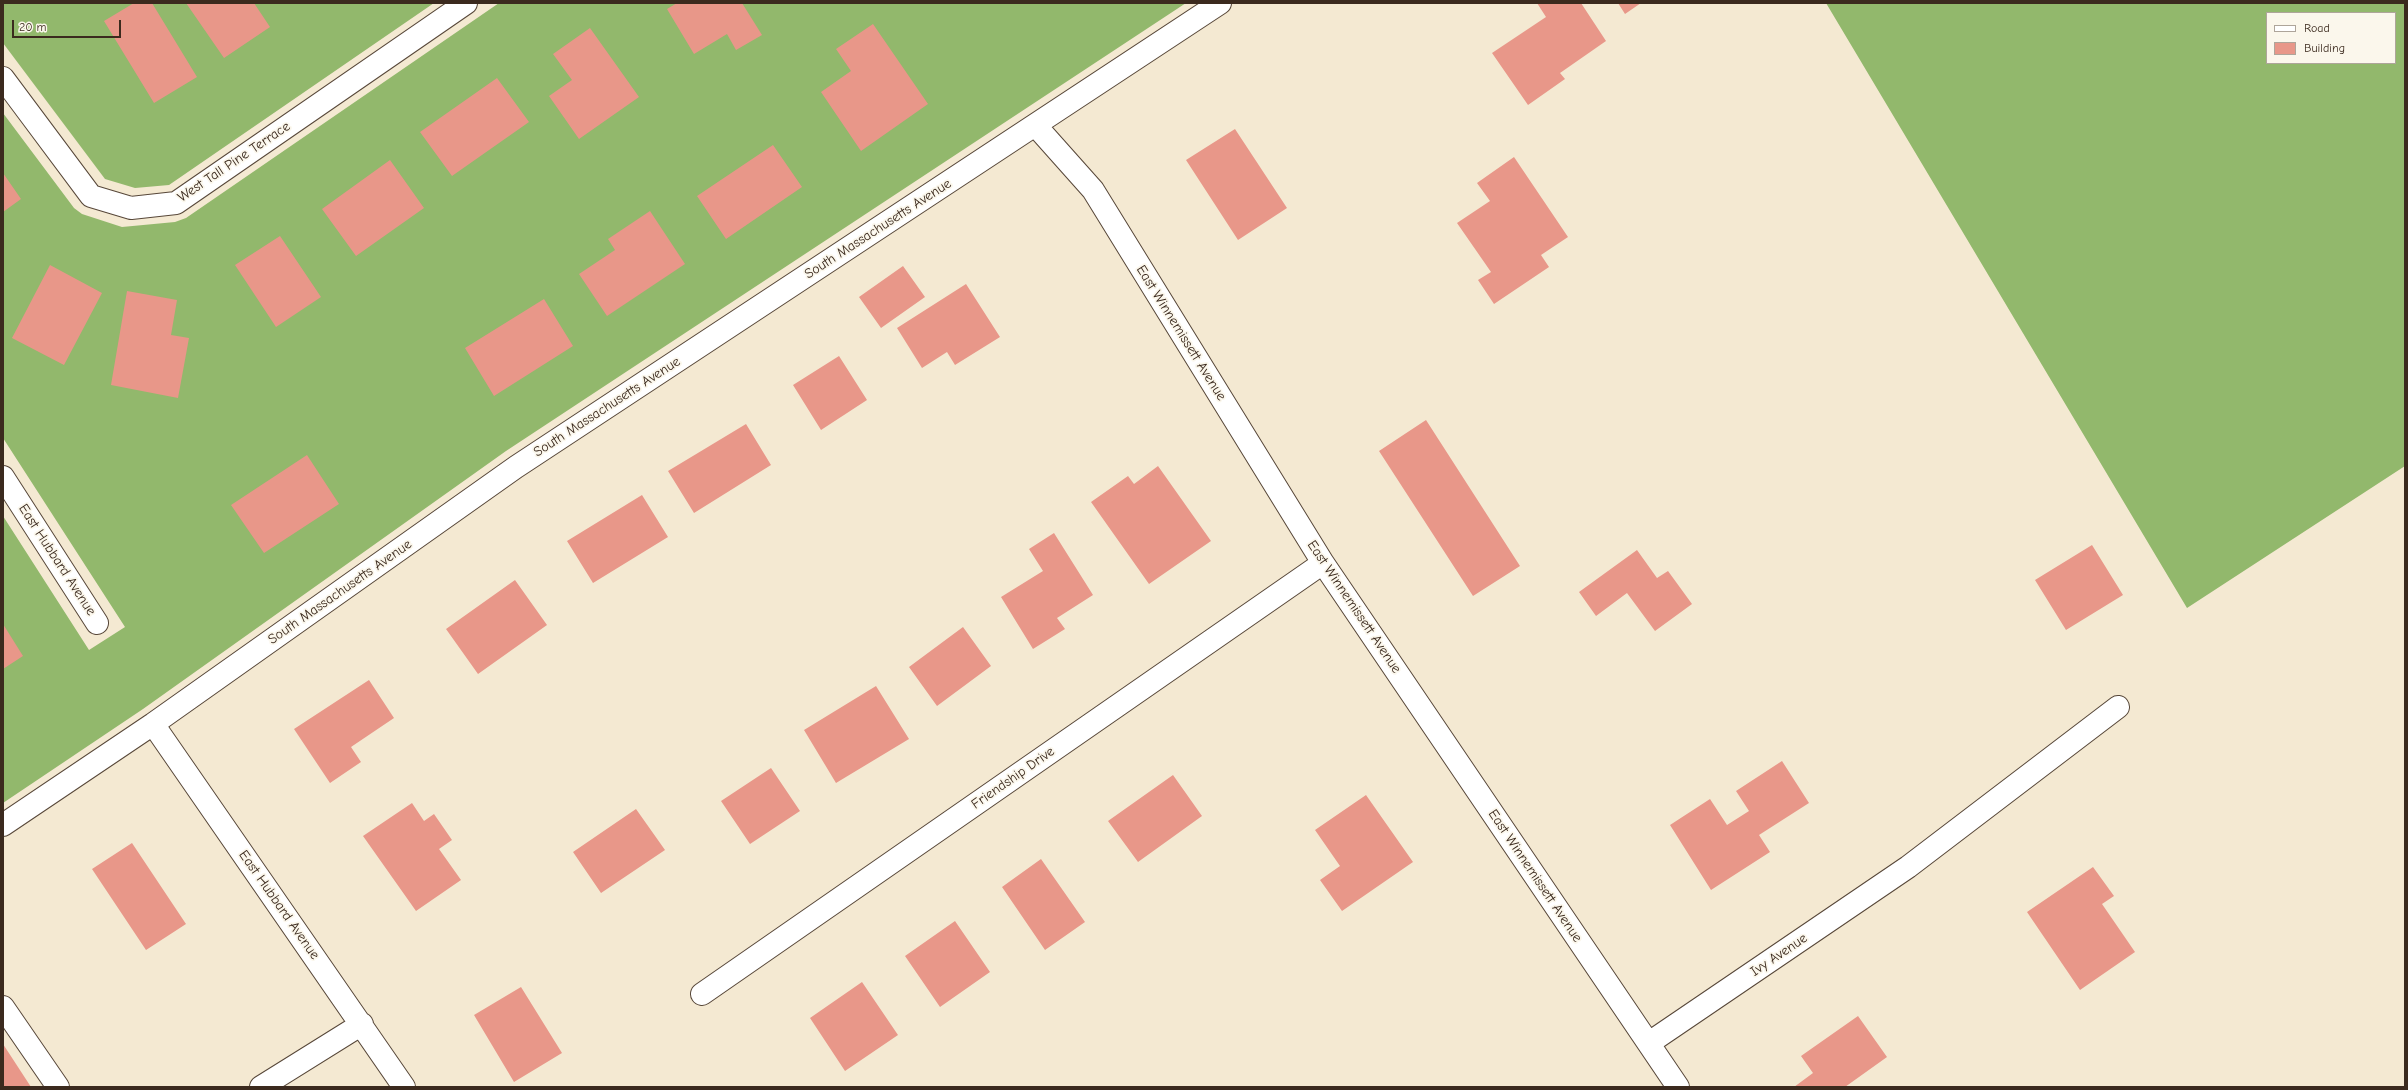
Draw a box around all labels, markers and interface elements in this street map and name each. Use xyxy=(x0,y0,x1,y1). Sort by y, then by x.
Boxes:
scale bar xyxy=(14,12,123,38)
legend xyxy=(2266,12,2396,64)
text: 20 m xyxy=(19,20,47,34)
text: Road xyxy=(2304,21,2330,35)
text: Building xyxy=(2304,41,2345,55)
street label: West Tall Pine Terrace xyxy=(174,118,294,206)
street label: South Massachusetts Avenue xyxy=(801,175,955,283)
street label: East Winnemissett Avenue xyxy=(1132,262,1230,404)
street label: South Massachusetts Avenue xyxy=(530,353,684,461)
street label: East Hubbard Avenue xyxy=(15,501,99,619)
street label: South Massachusetts Avenue xyxy=(265,536,415,648)
street label: East Winnemissett Avenue xyxy=(1303,537,1405,677)
street label: Friendship Drive xyxy=(968,743,1058,813)
street label: East Winnemissett Avenue xyxy=(1484,806,1586,946)
street label: East Hubbard Avenue xyxy=(235,847,323,963)
street label: Ivy Avenue xyxy=(1747,930,1811,980)

